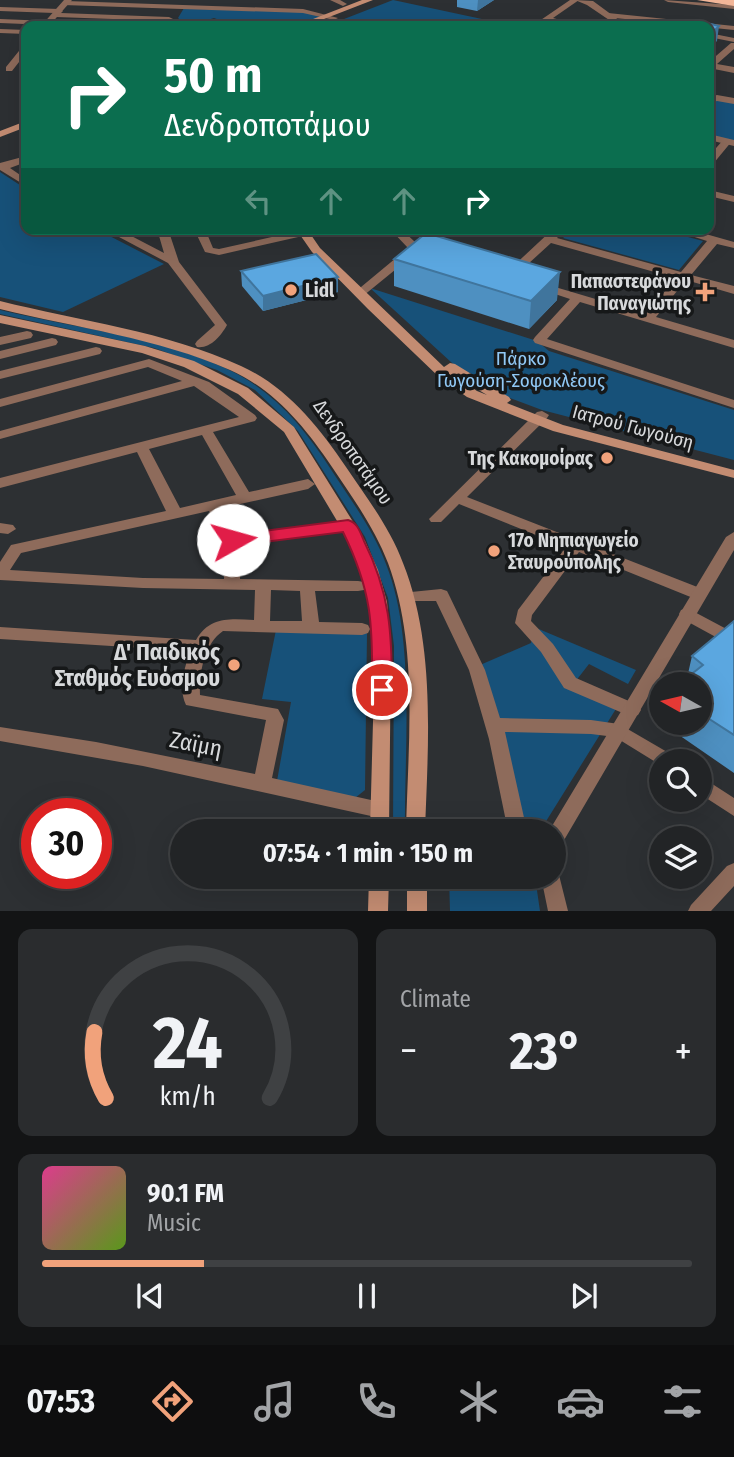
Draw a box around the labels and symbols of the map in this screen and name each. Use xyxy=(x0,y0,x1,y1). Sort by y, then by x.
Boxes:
place label: Παπαστεφάνου Παναγιώτης xyxy=(571,270,692,315)
place label: Lidl xyxy=(305,279,335,302)
marker: Lidl xyxy=(283,282,299,298)
marker: Παπαστεφάνου Παναγιώτης xyxy=(697,284,713,300)
park label: Πάρκο Γωγούση-Σοφοκλέους xyxy=(437,347,605,392)
street label: Δενδροποτάμου xyxy=(308,395,398,509)
street label: Ιατρού Γωγούση xyxy=(570,400,696,454)
place label: Της Κακομοίρας xyxy=(468,447,594,470)
marker: Της Κακομοίρας xyxy=(599,450,615,466)
position arrow xyxy=(196,503,270,577)
place label: 17ο Νηπιαγωγείο Σταυρούπολης xyxy=(508,529,639,574)
marker: 17ο Νηπιαγωγείο Σταυρούπολης xyxy=(486,543,502,559)
place label: Δ' Παιδικός Σταθμός Ευόσμου xyxy=(55,638,220,692)
marker: Δ' Παιδικός Σταθμός Ευόσμου xyxy=(226,657,242,673)
pin xyxy=(352,660,412,720)
north arrow xyxy=(649,672,712,735)
street label: Ζαϊμη xyxy=(167,725,225,763)
speed limit sign: 30 xyxy=(21,798,112,889)

